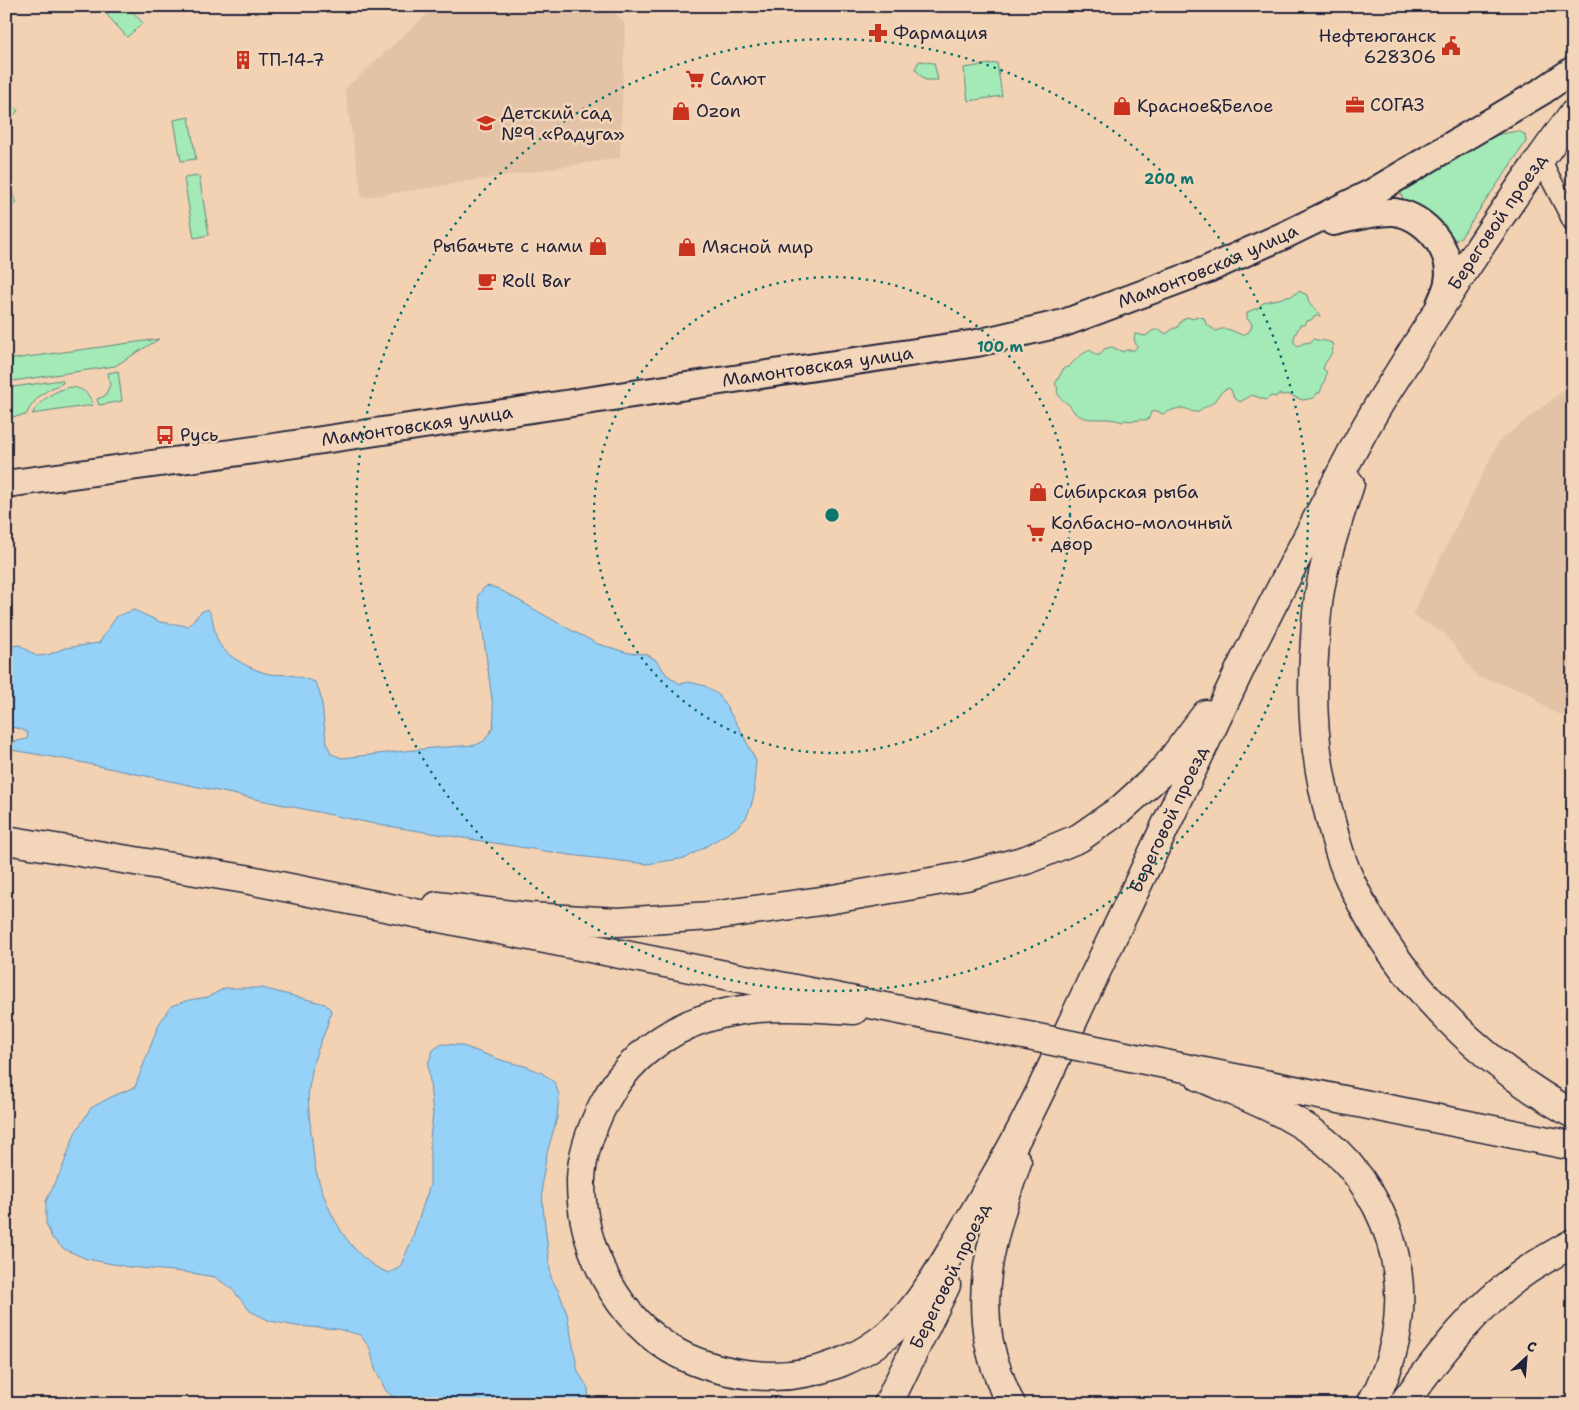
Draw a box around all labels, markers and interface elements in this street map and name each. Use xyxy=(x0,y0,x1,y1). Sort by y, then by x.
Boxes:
place label: Фармация xyxy=(893,21,988,45)
pharmacy icon: Фармация xyxy=(867,22,889,44)
place label: Нефтеюганск 628306 xyxy=(1319,24,1436,69)
public building icon: Нефтеюганск 628306 xyxy=(1440,35,1462,57)
place label: ТП-14-7 xyxy=(258,48,325,72)
building icon: ТП-14-7 xyxy=(232,49,254,71)
place label: Салют xyxy=(710,67,767,91)
supermarket icon: Салют xyxy=(684,68,706,90)
place label: СОГАЗ xyxy=(1370,93,1425,117)
place label: Красное&Белое xyxy=(1137,94,1274,118)
office icon: СОГАЗ xyxy=(1344,94,1366,116)
shop icon: Красное&Белое xyxy=(1111,95,1133,117)
place label: Ozon xyxy=(696,99,741,123)
shop icon: Ozon xyxy=(670,100,692,122)
place label: Детский сад №9 «Радуга» xyxy=(501,101,625,146)
school or university icon: Детский сад №9 «Радуга» xyxy=(475,112,497,134)
street label: Береговой проезд xyxy=(1443,148,1553,295)
text: 200 m xyxy=(1144,169,1194,189)
street label: Мамонтовская улица xyxy=(1114,218,1302,314)
place label: Рыбачьте с нами xyxy=(433,234,583,258)
shop icon: Рыбачьте с нами xyxy=(587,235,609,257)
place label: Мясной мир xyxy=(702,235,813,259)
shop icon: Мясной мир xyxy=(676,236,698,258)
place label: Roll Bar xyxy=(502,269,572,293)
cafe icon: Roll Bar xyxy=(476,270,498,292)
text: 100 m xyxy=(977,337,1023,357)
street label: Мамонтовская улица xyxy=(720,341,915,393)
street label: Мамонтовская улица xyxy=(320,400,514,452)
place label: Русь xyxy=(180,423,218,447)
bus stop icon: Русь xyxy=(154,424,176,446)
place label: Сибирская рыба xyxy=(1053,480,1199,504)
shop icon: Сибирская рыба xyxy=(1027,481,1049,503)
centre of rings xyxy=(823,506,841,524)
place label: Колбасно-молочный двор xyxy=(1051,511,1233,556)
supermarket icon: Колбасно-молочный двор xyxy=(1025,522,1047,544)
street label: Береговой проезд xyxy=(1124,741,1214,897)
street label: Береговой проезд xyxy=(904,1198,996,1353)
north arrow xyxy=(1502,1332,1552,1382)
text: С xyxy=(1524,1336,1540,1356)

